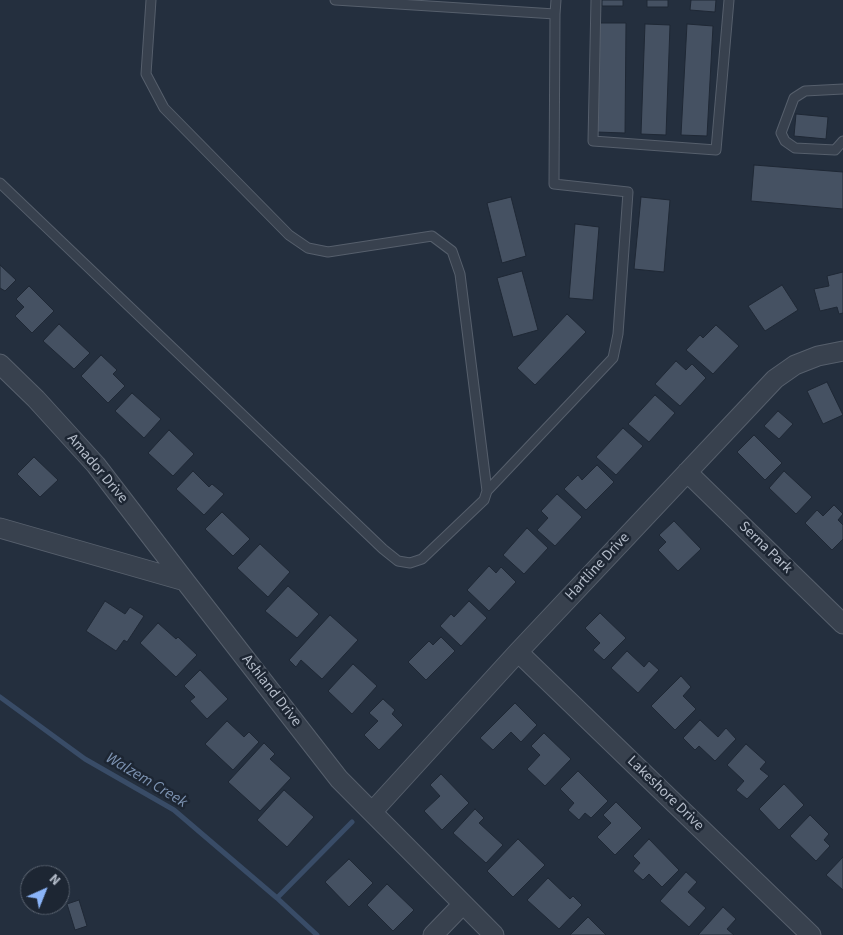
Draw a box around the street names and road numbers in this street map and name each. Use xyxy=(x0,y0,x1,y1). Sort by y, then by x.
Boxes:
street label: Amador Drive xyxy=(63,431,131,507)
street label: Serna Park xyxy=(734,518,796,578)
street label: Hartline Drive xyxy=(562,529,634,605)
street label: Ashland Drive xyxy=(237,651,305,731)
street label: Lakeshore Drive xyxy=(623,753,707,835)

